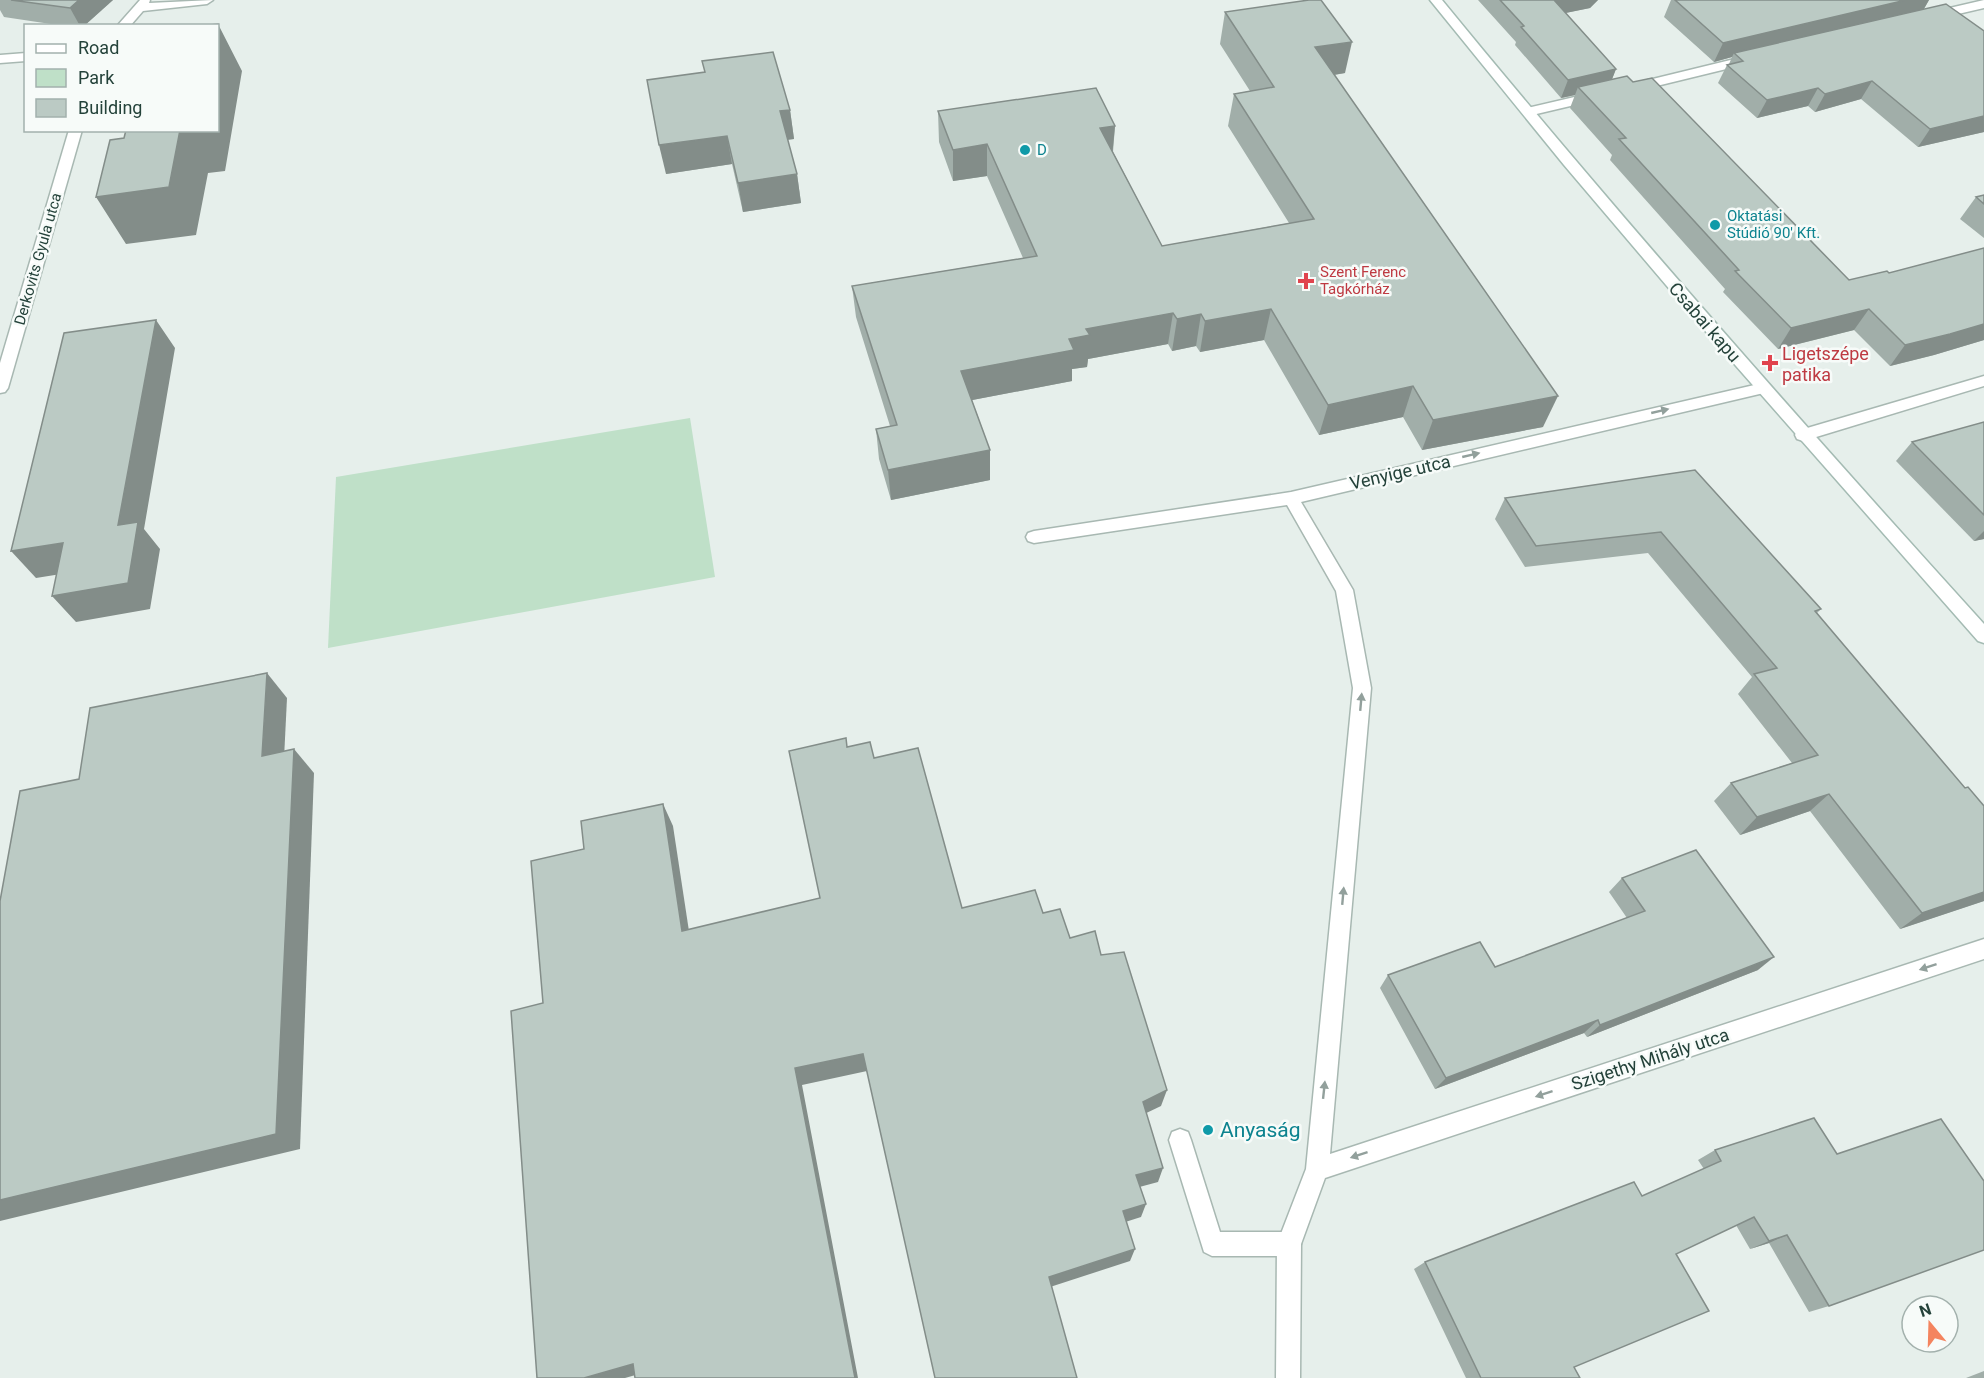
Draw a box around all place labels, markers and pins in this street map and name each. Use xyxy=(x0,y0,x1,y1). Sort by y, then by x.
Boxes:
place label: D xyxy=(1037,141,1047,159)
marker: D xyxy=(1018,143,1032,157)
place label: Oktatási Stúdió 90' Kft. xyxy=(1727,207,1820,242)
marker: Oktatási Stúdió 90' Kft. xyxy=(1708,218,1722,232)
place label: Szent Ferenc Tagkórház xyxy=(1320,263,1406,298)
marker: Szent Ferenc Tagkórház xyxy=(1297,272,1315,290)
place label: Ligetszépe patika xyxy=(1782,343,1869,385)
marker: Ligetszépe patika xyxy=(1763,356,1777,370)
place label: Anyaság xyxy=(1220,1118,1301,1142)
marker: Anyaság xyxy=(1201,1123,1215,1137)

